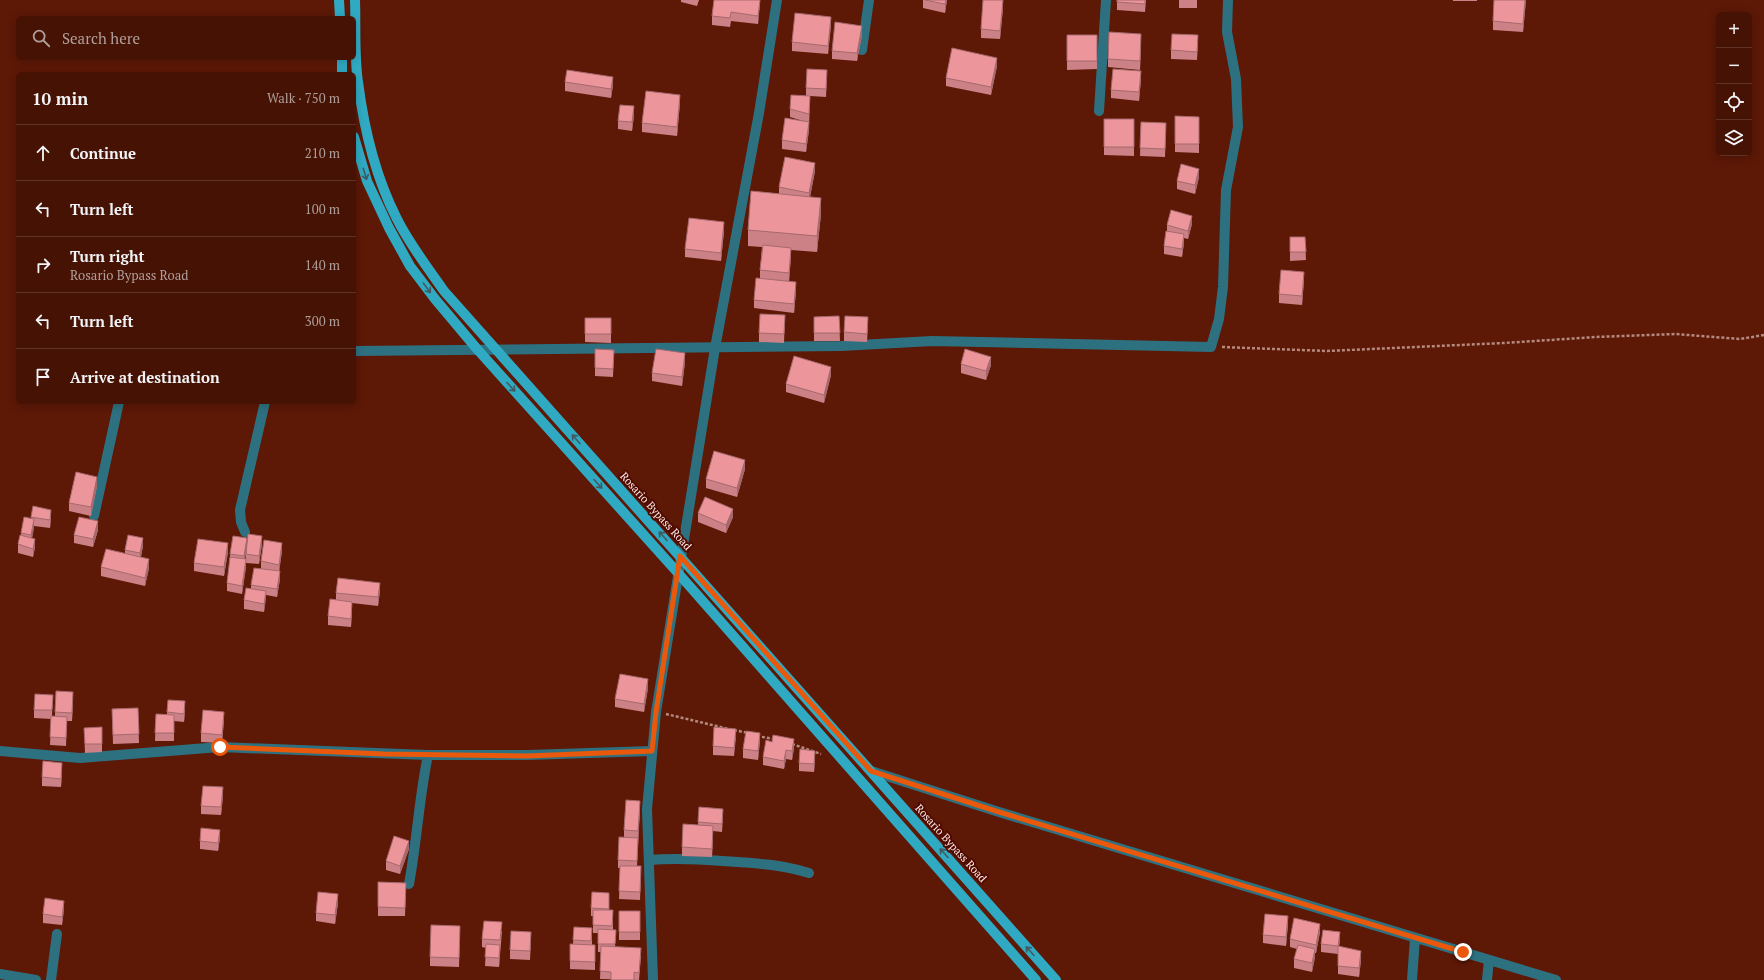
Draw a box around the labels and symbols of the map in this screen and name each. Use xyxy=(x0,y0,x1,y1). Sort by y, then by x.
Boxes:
one-way arrow xyxy=(362,168,369,181)
one-way arrow xyxy=(422,283,431,294)
one-way arrow xyxy=(506,382,516,392)
one-way arrow xyxy=(572,434,581,445)
street label: Rosario Bypass Road xyxy=(617,469,695,553)
one-way arrow xyxy=(593,479,603,489)
one-way arrow xyxy=(658,531,667,542)
route start xyxy=(211,738,229,756)
street label: Rosario Bypass Road xyxy=(912,801,990,885)
one-way arrow xyxy=(940,848,949,859)
route end xyxy=(1454,943,1472,961)
one-way arrow xyxy=(1026,946,1035,956)

